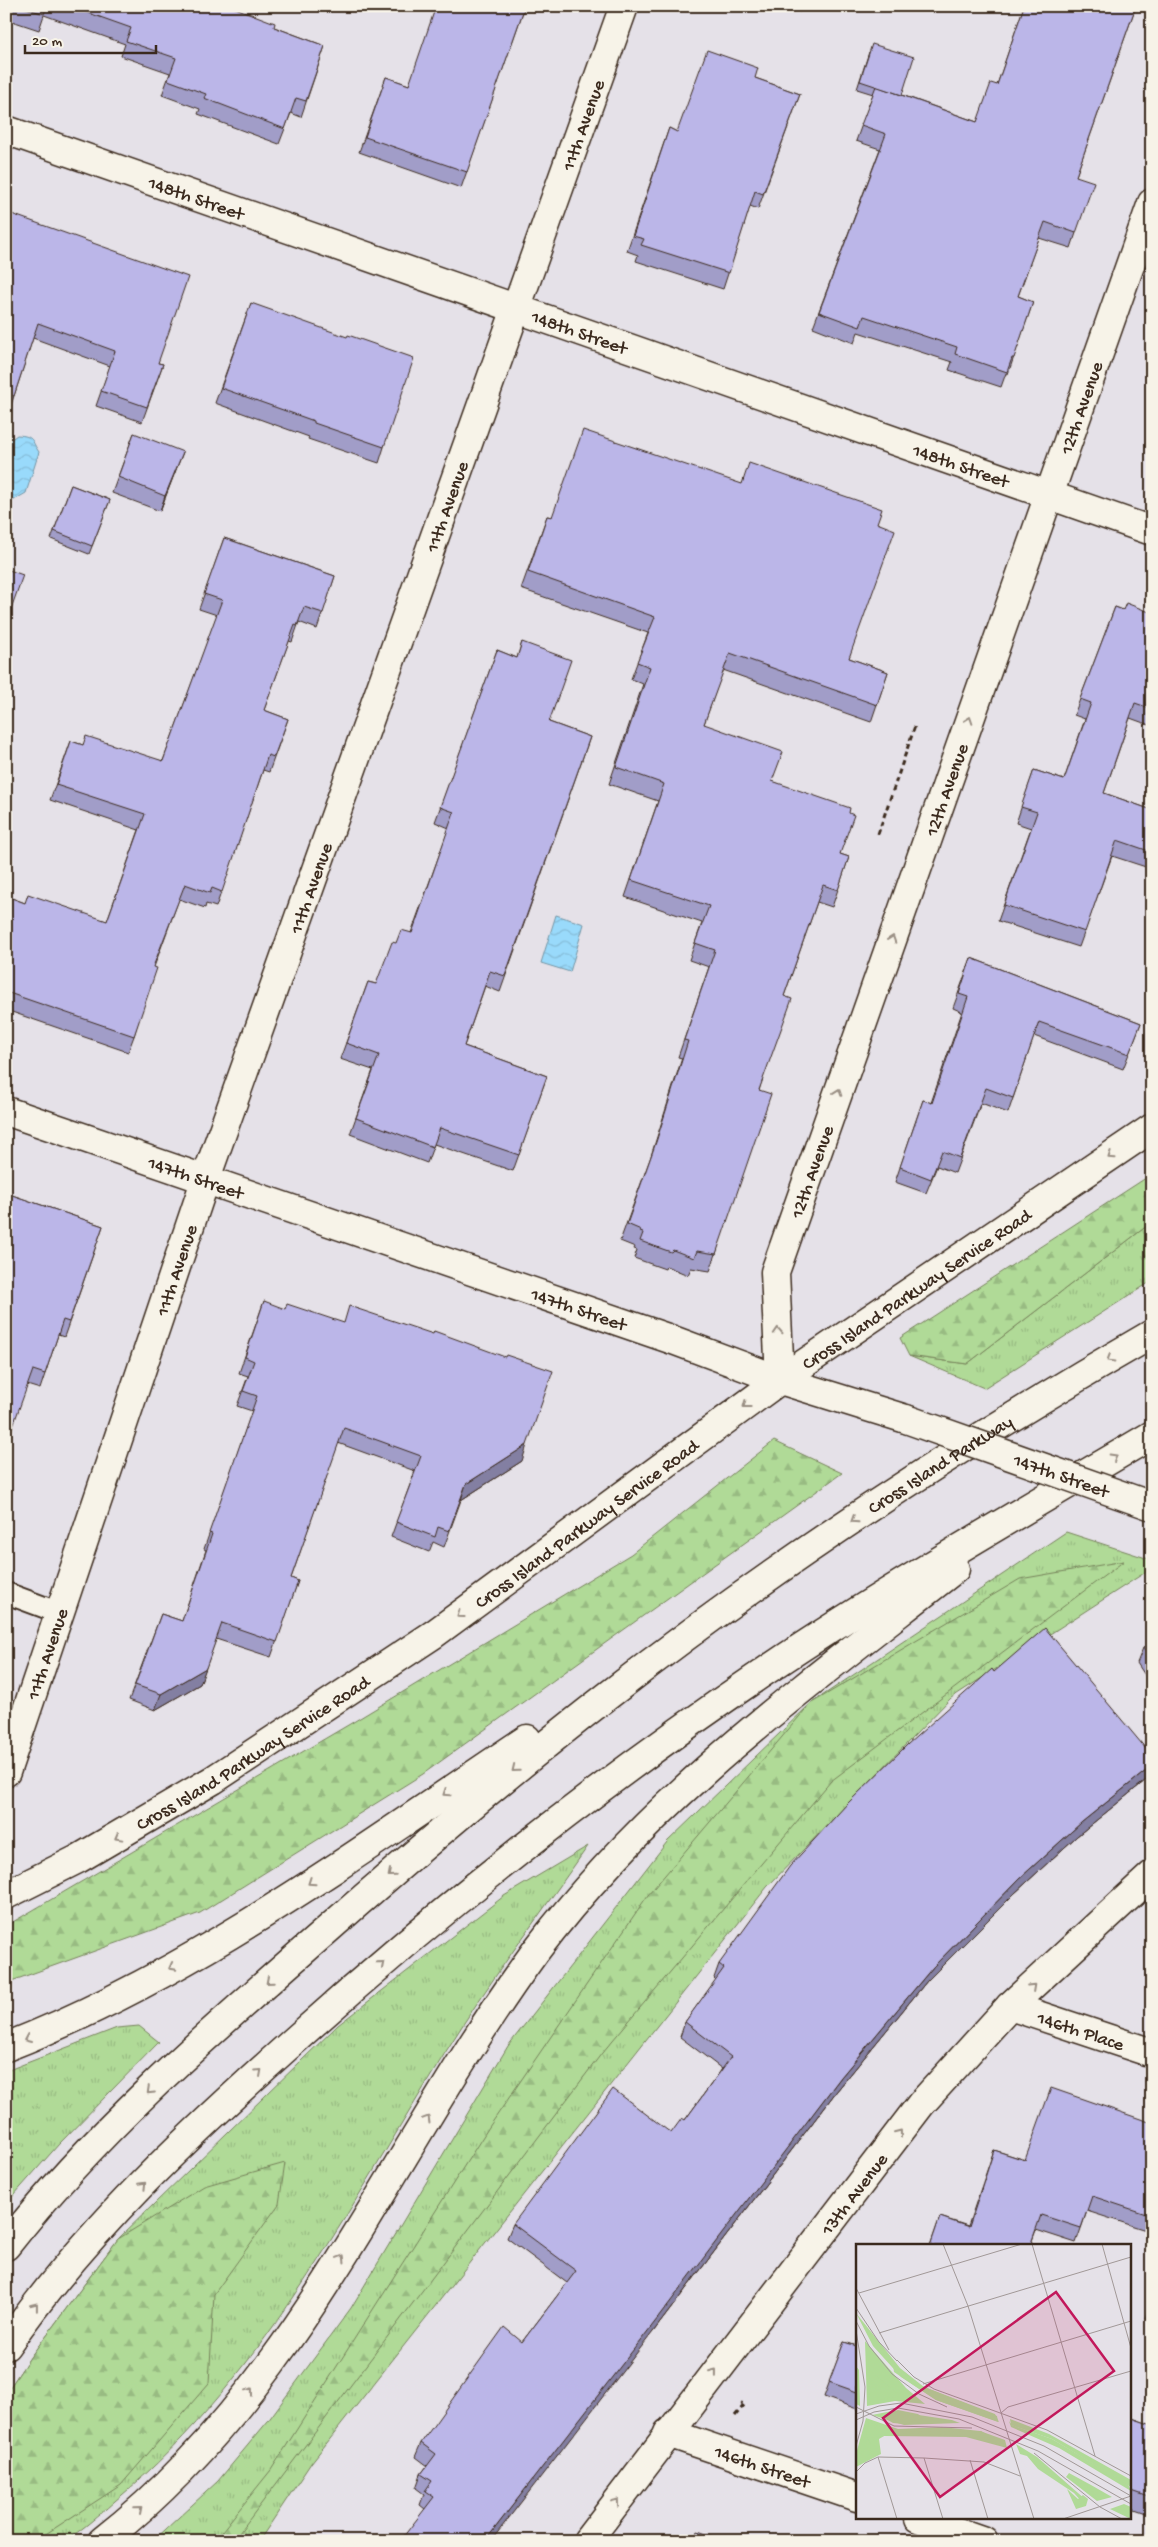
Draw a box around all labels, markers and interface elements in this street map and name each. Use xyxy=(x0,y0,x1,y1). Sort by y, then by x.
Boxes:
scale bar xyxy=(25,22,156,54)
text: 20 m xyxy=(32,33,62,51)
street label: 11th Avenue xyxy=(558,77,612,175)
street label: 148th Street xyxy=(143,172,249,228)
street label: 148th Street xyxy=(527,306,632,362)
street label: 12th Avenue xyxy=(1056,359,1110,459)
street label: 148th Street xyxy=(908,440,1013,496)
street label: 11th Avenue xyxy=(422,459,476,557)
one-way arrow xyxy=(963,716,973,724)
street label: 12th Avenue xyxy=(921,741,976,841)
street label: 11th Avenue xyxy=(286,840,340,938)
one-way arrow xyxy=(886,935,896,944)
one-way arrow xyxy=(832,1088,842,1097)
street label: 12th Avenue xyxy=(787,1123,841,1223)
one-way arrow xyxy=(1108,1150,1117,1159)
street label: 147th Street xyxy=(143,1152,248,1207)
street label: Cross Island Parkway Service Road xyxy=(799,1204,1038,1377)
street label: 11th Avenue xyxy=(152,1222,205,1320)
street label: 147th Street xyxy=(526,1284,631,1339)
one-way arrow xyxy=(772,1327,783,1335)
one-way arrow xyxy=(1106,1352,1115,1362)
one-way arrow xyxy=(742,1399,752,1408)
street label: Cross Island Parkway xyxy=(864,1411,1018,1521)
street label: Cross Island Parkway Service Road xyxy=(471,1435,706,1615)
street label: 147th Street xyxy=(1009,1450,1113,1506)
one-way arrow xyxy=(1108,1454,1117,1464)
one-way arrow xyxy=(850,1514,859,1523)
street label: 11th Avenue xyxy=(23,1606,75,1704)
one-way arrow xyxy=(456,1609,466,1618)
street label: Cross Island Parkway Service Road xyxy=(133,1671,376,1837)
one-way arrow xyxy=(512,1763,521,1772)
one-way arrow xyxy=(443,1786,452,1796)
one-way arrow xyxy=(114,1830,123,1840)
one-way arrow xyxy=(388,1868,397,1877)
one-way arrow xyxy=(307,1876,316,1886)
one-way arrow xyxy=(168,1961,177,1971)
one-way arrow xyxy=(376,1961,385,1970)
one-way arrow xyxy=(266,1975,275,1984)
one-way arrow xyxy=(1026,1984,1035,1993)
street label: 146th Place xyxy=(1033,2007,1127,2058)
one-way arrow xyxy=(23,2033,32,2043)
one-way arrow xyxy=(254,2068,263,2077)
one-way arrow xyxy=(147,2085,156,2094)
one-way arrow xyxy=(420,2115,430,2124)
one-way arrow xyxy=(893,2129,902,2139)
street label: 13th Avenue xyxy=(816,2149,895,2242)
one-way arrow xyxy=(137,2181,146,2190)
inset map xyxy=(856,2244,1130,2520)
one-way arrow xyxy=(336,2254,346,2263)
one-way arrow xyxy=(29,2302,38,2312)
one-way arrow xyxy=(709,2369,718,2378)
one-way arrow xyxy=(245,2388,253,2397)
street label: 146th Street xyxy=(710,2441,815,2496)
one-way arrow xyxy=(610,2498,619,2508)
one-way arrow xyxy=(134,2507,143,2516)

